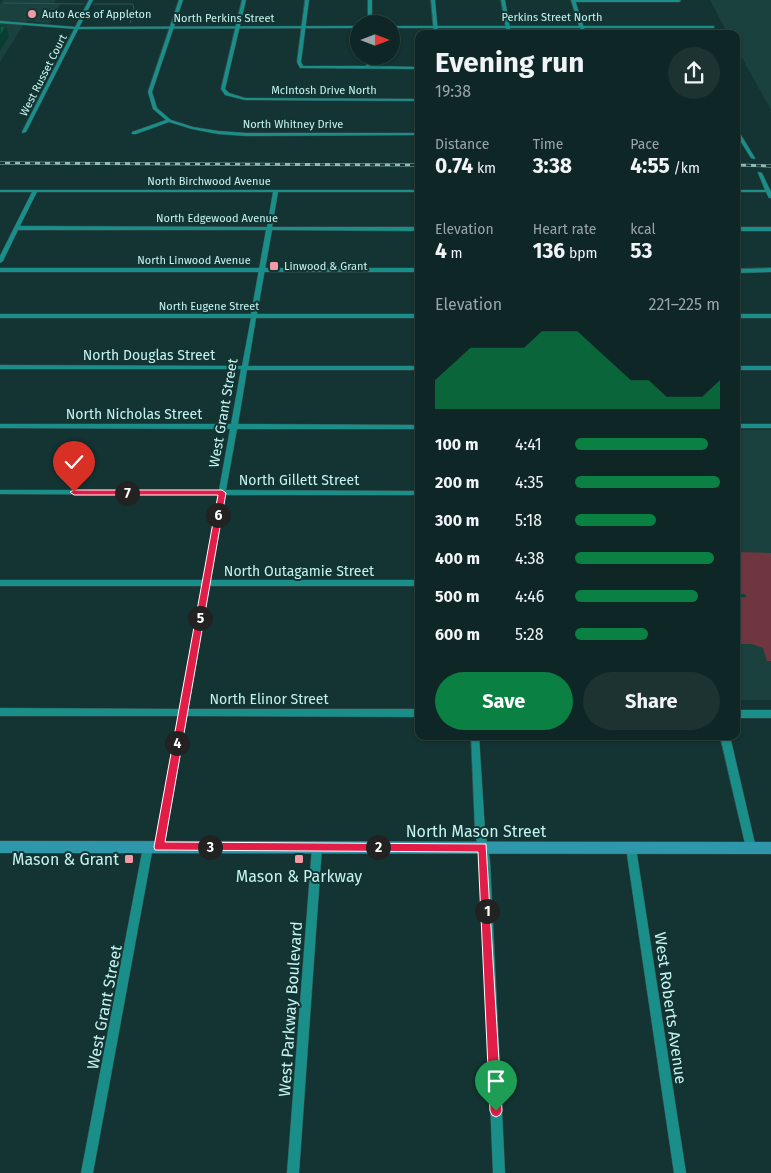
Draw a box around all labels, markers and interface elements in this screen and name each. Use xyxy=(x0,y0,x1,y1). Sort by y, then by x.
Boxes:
marker: Auto Aces of Appleton xyxy=(26,8,38,20)
place label: Auto Aces of Appleton xyxy=(42,8,151,21)
street label: Perkins Street North xyxy=(502,11,602,24)
street label: North Perkins Street xyxy=(174,12,274,25)
north arrow xyxy=(350,15,400,65)
map controls xyxy=(350,15,400,65)
street label: West Russet Court xyxy=(17,32,70,118)
text: Evening run xyxy=(435,46,584,79)
button: share xyxy=(668,47,720,99)
text: 19:38 xyxy=(435,82,471,101)
street label: McIntosh Drive North xyxy=(271,84,377,97)
street label: North Whitney Drive xyxy=(243,118,343,131)
text: Distance xyxy=(435,136,489,153)
text: Time xyxy=(533,136,563,153)
text: Pace xyxy=(630,136,659,153)
text: 0.74 xyxy=(435,153,473,179)
text: 3:38 xyxy=(533,153,572,179)
text: 4:55 xyxy=(630,153,670,179)
text: km xyxy=(473,160,496,177)
text: /km xyxy=(670,160,700,177)
street label: North Birchwood Avenue xyxy=(147,175,271,188)
street label: North Edgewood Avenue xyxy=(156,212,278,225)
text: Elevation xyxy=(435,221,494,238)
text: Heart rate xyxy=(533,221,596,238)
text: kcal xyxy=(630,221,656,238)
text: 4 xyxy=(435,238,447,264)
text: 136 xyxy=(533,238,565,264)
text: 53 xyxy=(630,238,652,264)
text: m xyxy=(447,245,463,262)
text: bpm xyxy=(565,245,598,262)
street label: North Linwood Avenue xyxy=(137,254,251,267)
marker: Linwood & Grant xyxy=(268,260,280,272)
place label: Linwood & Grant xyxy=(284,260,367,273)
text: Elevation xyxy=(435,295,502,314)
text: 221–225 m xyxy=(648,295,720,314)
street label: North Eugene Street xyxy=(159,300,259,313)
street label: North Douglas Street xyxy=(83,347,216,364)
street label: West Grant Street xyxy=(206,356,242,469)
street label: North Nicholas Street xyxy=(66,406,203,423)
text: 100 m xyxy=(435,435,478,454)
text: 4:41 xyxy=(515,435,542,454)
pin xyxy=(53,441,95,492)
icon: check xyxy=(60,448,88,476)
street label: North Gillett Street xyxy=(239,472,360,489)
text: 200 m xyxy=(435,473,479,492)
text: 4:35 xyxy=(515,473,544,492)
pin: 7 xyxy=(114,480,140,506)
text: 7 xyxy=(124,485,131,502)
pin: 6 xyxy=(206,502,230,528)
text: 6 xyxy=(215,507,222,524)
text: 300 m xyxy=(435,511,479,530)
text: 5:18 xyxy=(515,511,542,530)
text: 400 m xyxy=(435,549,480,568)
text: 4:38 xyxy=(515,549,544,568)
street label: North Outagamie Street xyxy=(224,563,375,580)
text: 500 m xyxy=(435,587,480,606)
text: 4:46 xyxy=(515,587,544,606)
pin: 5 xyxy=(188,606,212,630)
text: 5 xyxy=(197,610,204,627)
text: 600 m xyxy=(435,625,480,644)
text: 5:28 xyxy=(515,625,544,644)
button: Save xyxy=(435,672,573,730)
button: Share xyxy=(583,672,720,730)
street label: North Elinor Street xyxy=(209,691,329,708)
pin: 4 xyxy=(164,730,190,756)
text: 4 xyxy=(174,735,181,752)
street label: North Mason Street xyxy=(406,822,547,841)
pin: 3 xyxy=(198,834,222,860)
pin: 2 xyxy=(366,834,390,860)
text: 3 xyxy=(207,839,214,856)
text: 2 xyxy=(375,839,382,856)
place label: Mason & Grant xyxy=(12,850,119,869)
marker: Mason & Grant xyxy=(123,853,135,865)
marker: Mason & Parkway xyxy=(293,853,305,865)
place label: Mason & Parkway xyxy=(236,867,362,886)
pin: 1 xyxy=(474,898,500,924)
text: 1 xyxy=(484,903,491,920)
street label: West Parkway Boulevard xyxy=(275,921,306,1097)
street label: West Roberts Avenue xyxy=(650,931,691,1085)
street label: West Grant Street xyxy=(83,943,126,1071)
pin xyxy=(475,1060,517,1111)
icon: arrive xyxy=(482,1067,510,1095)

